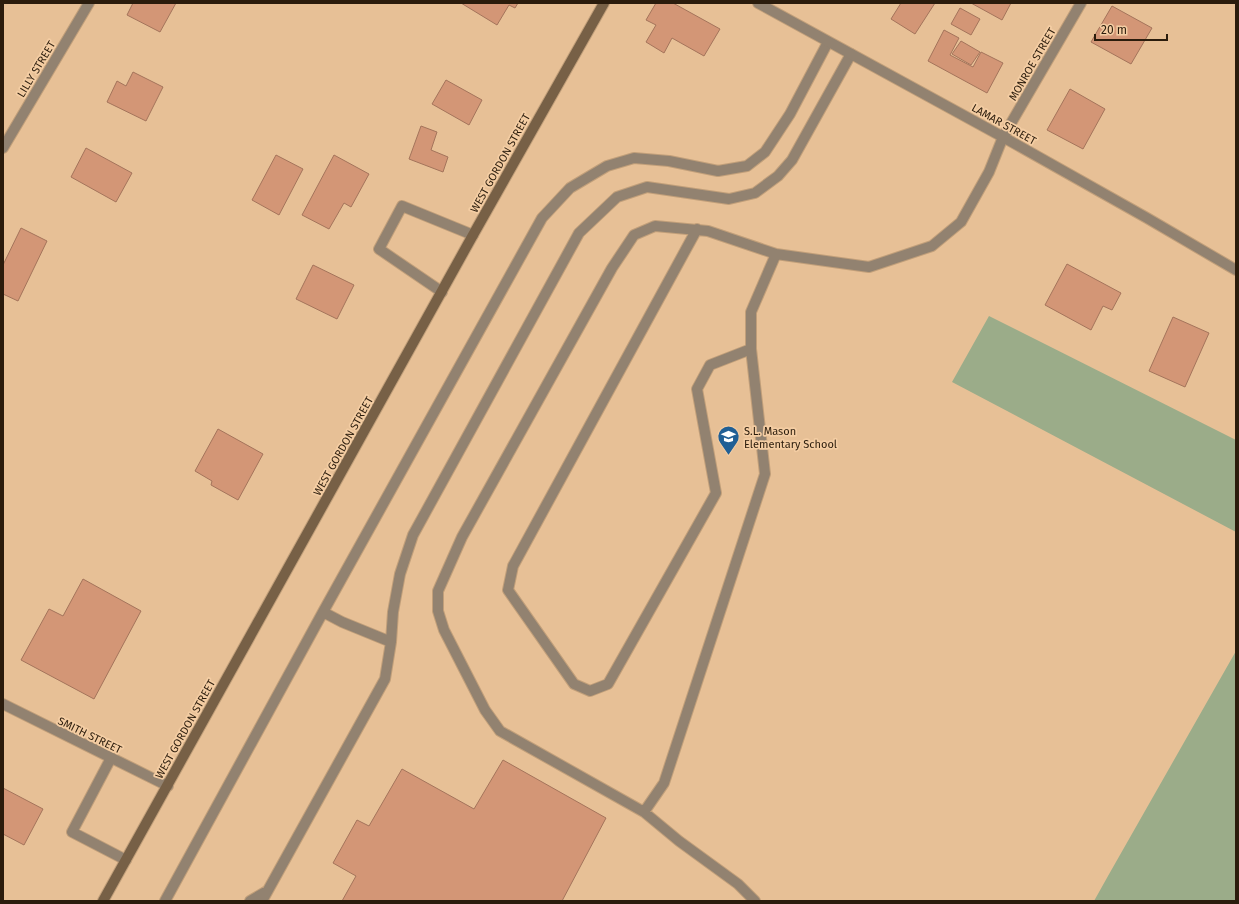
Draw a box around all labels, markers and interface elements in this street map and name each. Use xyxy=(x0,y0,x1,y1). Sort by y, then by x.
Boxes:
scale bar xyxy=(1095,16,1167,42)
text: 20 m xyxy=(1101,23,1127,37)
street label: MONROE STREET xyxy=(1006,25,1059,103)
street label: LILLY STREET xyxy=(15,39,58,100)
street label: LAMAR STREET xyxy=(969,101,1039,148)
street label: WEST GORDON STREET xyxy=(468,111,533,215)
street label: WEST GORDON STREET xyxy=(311,394,376,498)
school or university icon: S.L. Mason Elementary School xyxy=(715,424,741,457)
place label: S.L. Mason Elementary School xyxy=(744,425,837,451)
street label: WEST GORDON STREET xyxy=(153,677,218,781)
street label: SMITH STREET xyxy=(56,714,124,757)

